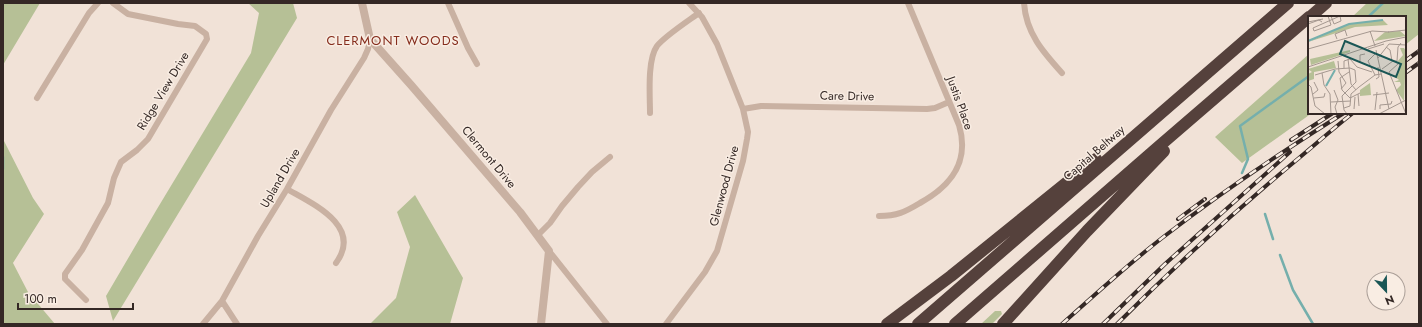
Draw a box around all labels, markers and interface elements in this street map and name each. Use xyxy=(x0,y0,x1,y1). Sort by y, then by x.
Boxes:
inset map xyxy=(1308,16,1406,114)
district label: CLERMONT WOODS xyxy=(326,31,460,50)
street label: Ridge View Drive xyxy=(132,48,194,134)
street label: Justis Place xyxy=(941,72,978,132)
street label: Care Drive xyxy=(820,87,874,105)
street label: Capital Beltway xyxy=(1059,121,1129,185)
street label: Clermont Drive xyxy=(457,122,521,192)
street label: Glenwood Drive xyxy=(705,144,743,228)
street label: Upland Drive xyxy=(256,145,304,211)
north arrow xyxy=(1366,271,1406,311)
scale bar xyxy=(18,285,133,311)
text: 100 m xyxy=(24,290,57,308)
text: N xyxy=(1383,291,1397,309)

